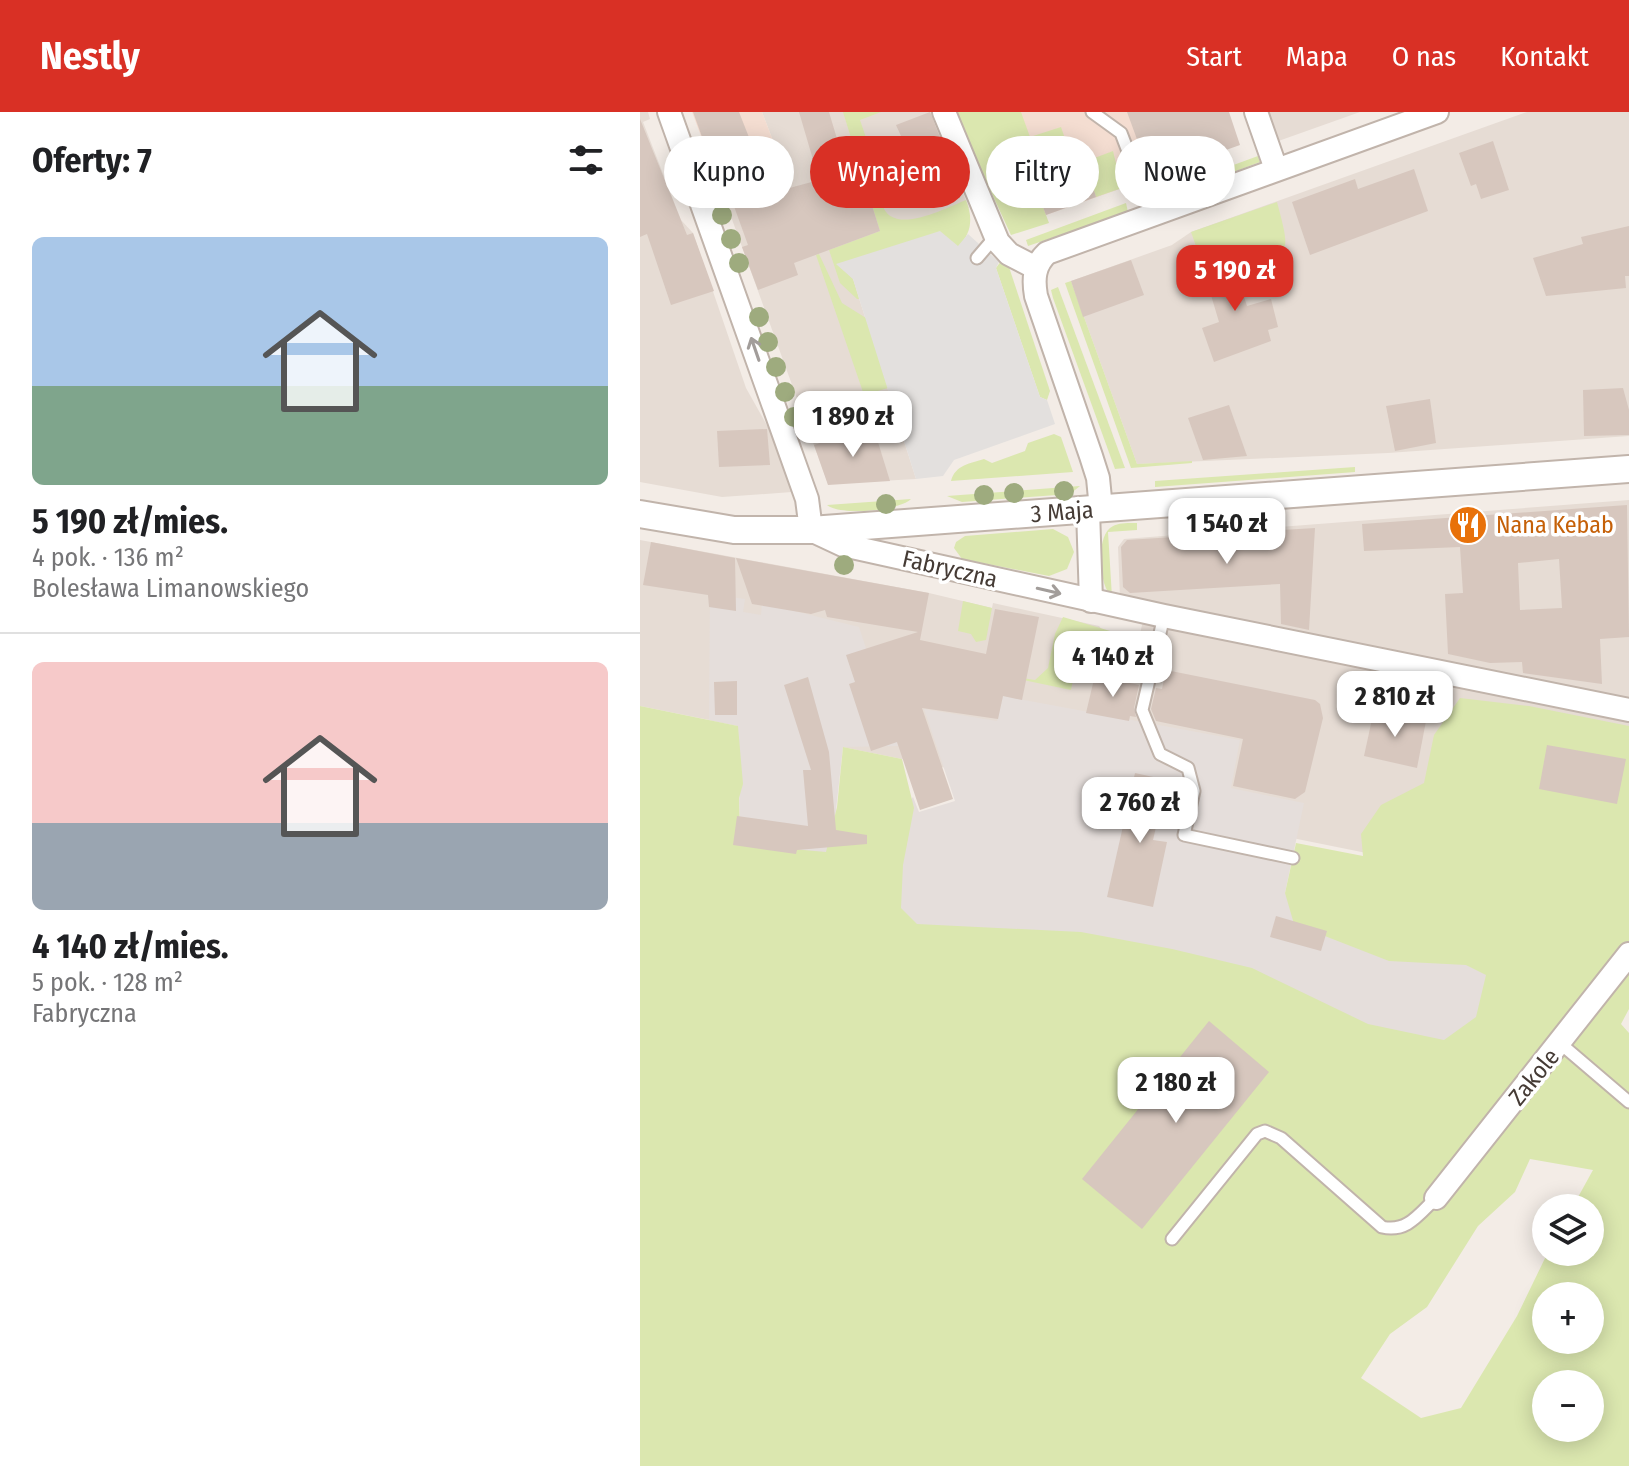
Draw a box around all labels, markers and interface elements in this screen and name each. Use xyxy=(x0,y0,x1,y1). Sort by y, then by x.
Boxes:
text: Nestly xyxy=(40,33,140,79)
text: Start xyxy=(1186,40,1242,73)
text: Mapa xyxy=(1286,40,1348,73)
text: O nas xyxy=(1392,40,1456,73)
text: Kontakt xyxy=(1500,40,1589,73)
chip: Kupno xyxy=(664,136,794,208)
chip: Wynajem xyxy=(810,136,970,208)
chip: Filtry xyxy=(986,136,1099,208)
chip: Nowe xyxy=(1115,136,1235,208)
icon: filters xyxy=(564,138,608,182)
text: Oferty: 7 xyxy=(32,140,152,181)
pin: 5 190 zł xyxy=(1152,245,1318,313)
text: 5 190 zł xyxy=(1194,255,1276,286)
icon: home xyxy=(248,289,392,433)
one-way arrow xyxy=(746,337,761,362)
pin: 1 890 zł xyxy=(770,391,936,459)
text: 1 890 zł xyxy=(812,401,894,432)
street label: 3 Maja xyxy=(1030,496,1094,528)
pin: 1 540 zł xyxy=(1144,498,1310,566)
text: 5 190 zł/mies. xyxy=(32,501,228,542)
restaurant icon: Nana Kebab xyxy=(1447,504,1489,546)
text: 1 540 zł xyxy=(1186,508,1268,539)
place label: Nana Kebab xyxy=(1496,511,1614,539)
text: 4 pok. · 136 m² xyxy=(32,542,184,573)
street label: Fabryczna xyxy=(900,544,1000,594)
text: Bolesława Limanowskiego xyxy=(32,573,309,604)
one-way arrow xyxy=(1035,584,1061,599)
pin: 4 140 zł xyxy=(1030,631,1196,699)
text: 4 140 zł xyxy=(1072,641,1154,672)
pin: 2 810 zł xyxy=(1312,671,1478,739)
text: 2 810 zł xyxy=(1355,681,1435,712)
icon: home xyxy=(248,714,392,858)
pin: 2 760 zł xyxy=(1057,777,1223,845)
text: 2 760 zł xyxy=(1100,787,1180,818)
text: 4 140 zł/mies. xyxy=(32,926,229,967)
text: 5 pok. · 128 m² xyxy=(32,967,183,998)
text: Fabryczna xyxy=(32,998,137,1029)
street label: Zakole xyxy=(1503,1043,1565,1111)
pin: 2 180 zł xyxy=(1093,1057,1259,1125)
text: 2 180 zł xyxy=(1136,1067,1216,1098)
map controls xyxy=(1532,1194,1604,1442)
button: layers xyxy=(1532,1194,1604,1266)
button: + xyxy=(1532,1282,1604,1354)
button: − xyxy=(1532,1370,1604,1442)

